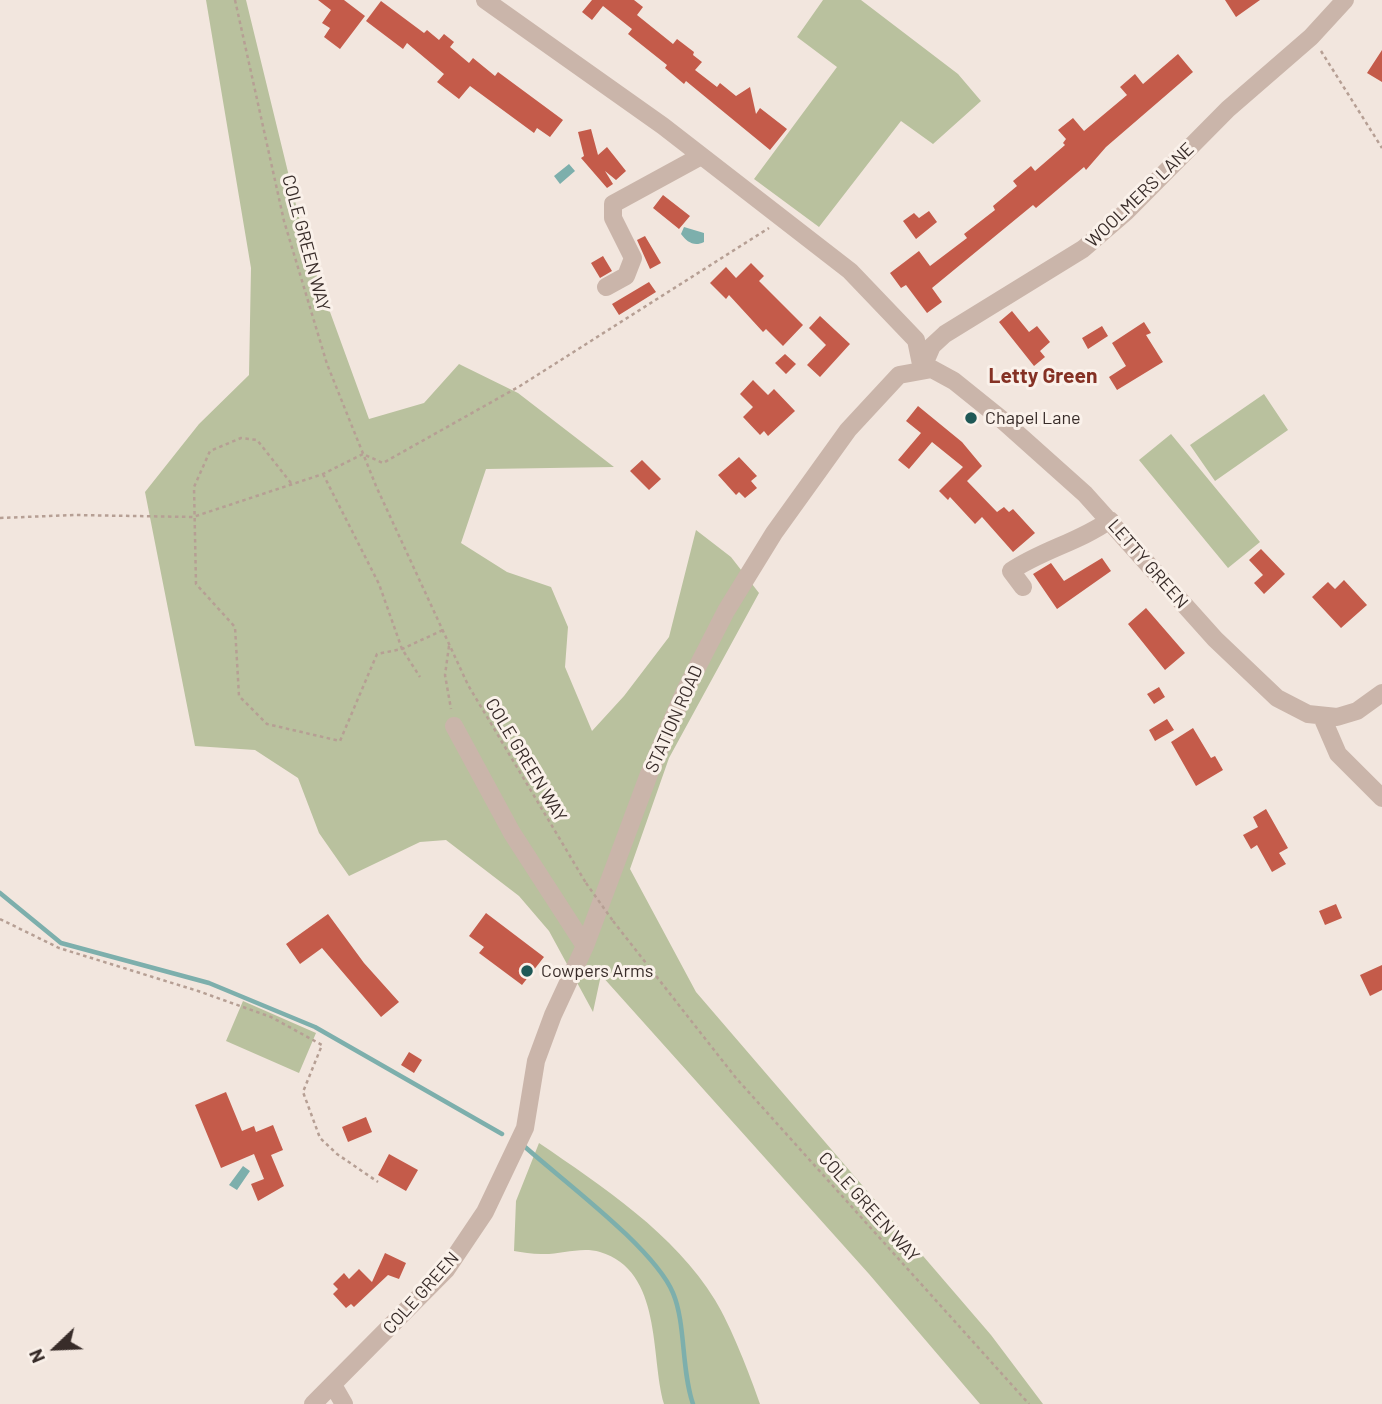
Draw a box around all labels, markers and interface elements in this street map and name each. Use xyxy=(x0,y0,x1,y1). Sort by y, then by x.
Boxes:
street label: WOOLMERS LANE xyxy=(1082,138,1198,252)
street label: COLE GREEN WAY xyxy=(277,172,335,314)
district label: Letty Green xyxy=(988,363,1098,389)
place label: Chapel Lane xyxy=(985,407,1081,429)
marker: Chapel Lane xyxy=(963,410,979,426)
street label: LETTY GREEN xyxy=(1103,515,1193,613)
street label: STATION ROAD xyxy=(641,662,707,776)
street label: COLE GREEN WAY xyxy=(481,694,571,826)
place label: Cowpers Arms xyxy=(541,960,654,982)
marker: Cowpers Arms xyxy=(519,963,535,979)
street label: COLE GREEN WAY xyxy=(814,1148,924,1266)
street label: COLE GREEN xyxy=(379,1248,463,1338)
north arrow xyxy=(21,1313,91,1383)
text: N xyxy=(23,1346,49,1367)

